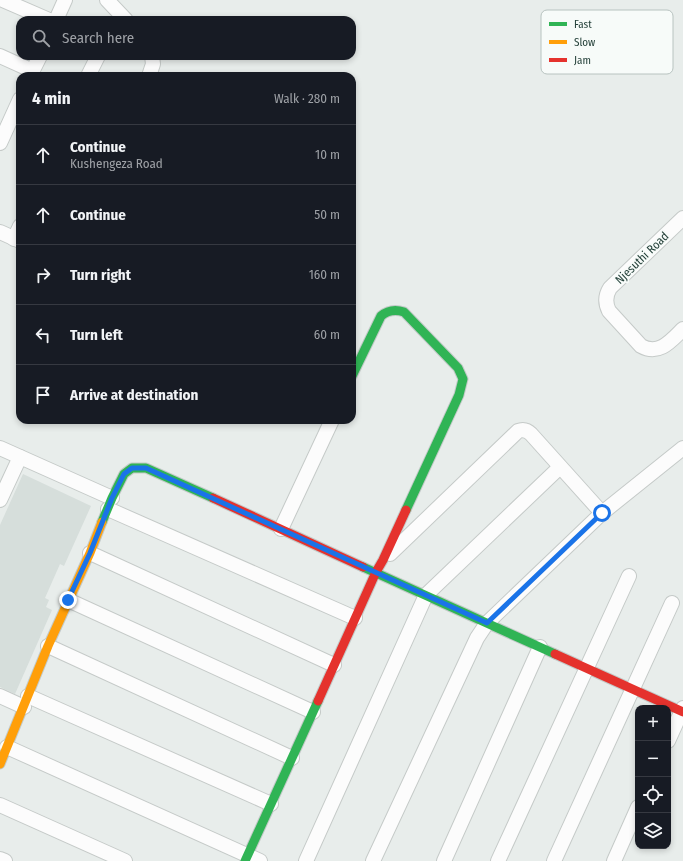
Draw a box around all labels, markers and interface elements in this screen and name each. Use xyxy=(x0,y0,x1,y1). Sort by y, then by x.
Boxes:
legend xyxy=(541,10,673,74)
search box xyxy=(16,16,356,60)
text: Fast xyxy=(574,18,592,31)
icon: search xyxy=(30,27,52,49)
text: Search here xyxy=(62,29,134,47)
text: Slow xyxy=(574,36,595,49)
text: Jam xyxy=(574,54,591,67)
text: 4 min xyxy=(32,88,71,109)
text: Walk · 280 m xyxy=(274,91,340,106)
text: Continue xyxy=(70,138,126,156)
icon: ahead xyxy=(32,144,54,166)
text: 10 m xyxy=(315,147,340,162)
text: Kushengeza Road xyxy=(70,156,163,171)
icon: ahead xyxy=(32,204,54,226)
text: Continue xyxy=(70,206,126,224)
text: 50 m xyxy=(314,207,340,222)
street label: Njesuthi Road xyxy=(612,229,672,287)
icon: right xyxy=(32,264,54,286)
text: Turn right xyxy=(70,266,131,284)
text: 160 m xyxy=(309,267,340,282)
icon: left xyxy=(32,324,54,346)
text: Turn left xyxy=(70,326,123,344)
text: 60 m xyxy=(314,327,340,342)
icon: arrive xyxy=(32,384,54,406)
text: Arrive at destination xyxy=(70,386,198,404)
route start xyxy=(593,504,611,522)
route end xyxy=(59,591,77,609)
map controls xyxy=(635,705,671,849)
button: + xyxy=(635,705,671,741)
button: − xyxy=(635,741,671,777)
button: locate xyxy=(635,777,671,813)
button: layers xyxy=(635,813,671,849)

